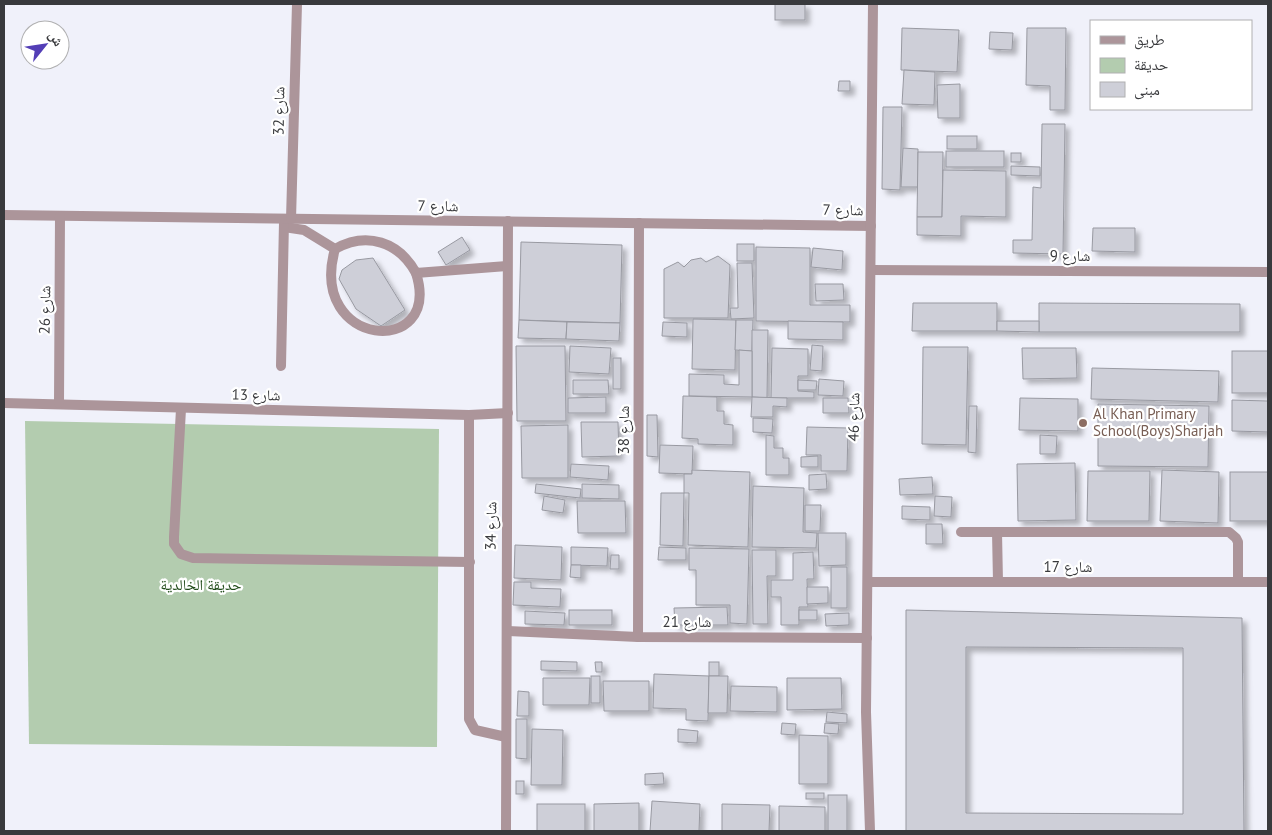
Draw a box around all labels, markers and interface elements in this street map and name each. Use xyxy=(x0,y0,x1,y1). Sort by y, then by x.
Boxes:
north arrow xyxy=(20,20,70,70)
legend xyxy=(1090,20,1252,110)
text: ش xyxy=(45,28,68,50)
text: طريق xyxy=(1134,30,1165,50)
text: حديقة xyxy=(1134,55,1169,74)
text: مبنى xyxy=(1134,80,1160,100)
street label: شارع 32 xyxy=(269,86,289,136)
street label: شارع 7 xyxy=(417,196,459,216)
street label: شارع 7 xyxy=(822,200,864,220)
street label: شارع 9 xyxy=(1050,246,1090,266)
street label: شارع 26 xyxy=(35,285,55,335)
street label: شارع 13 xyxy=(231,385,281,405)
street label: شارع 46 xyxy=(844,392,864,442)
place label: Al Khan Primary School(Boys)Sharjah xyxy=(1093,404,1223,440)
street label: شارع 38 xyxy=(614,405,634,454)
marker: Al Khan Primary School(Boys)Sharjah xyxy=(1077,417,1089,429)
street label: شارع 34 xyxy=(481,501,501,551)
street label: شارع 17 xyxy=(1044,557,1093,577)
park label: حديقة الخالدية xyxy=(160,575,242,594)
street label: شارع 21 xyxy=(663,612,712,632)

